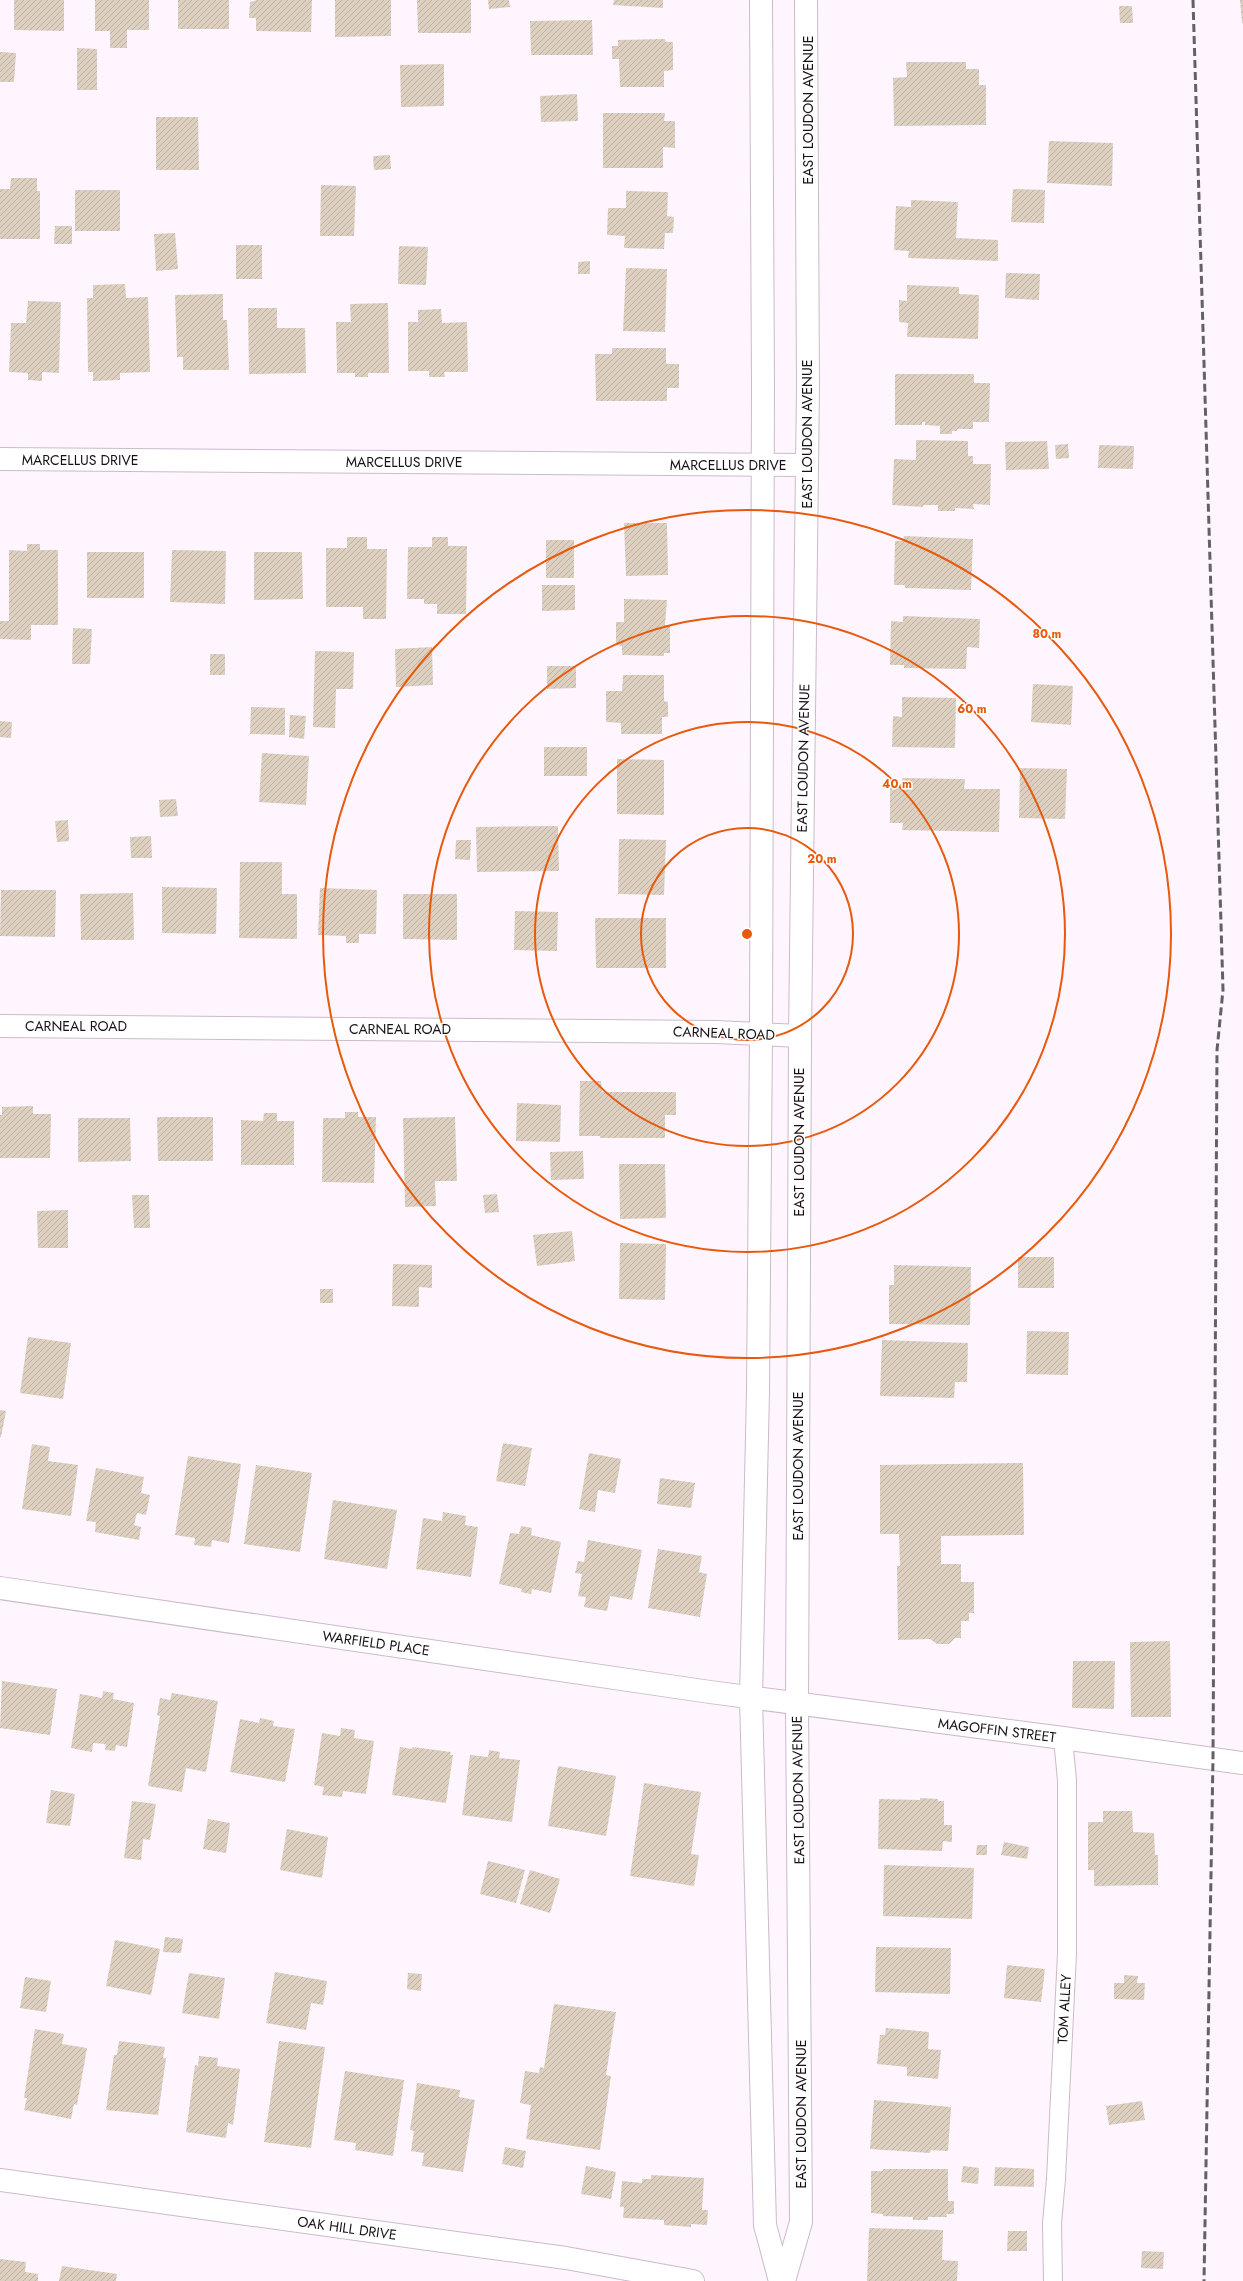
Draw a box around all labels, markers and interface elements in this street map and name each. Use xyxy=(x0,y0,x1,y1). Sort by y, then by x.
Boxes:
street label: EAST LOUDON AVENUE xyxy=(798,36,818,184)
street label: EAST LOUDON AVENUE xyxy=(797,360,817,508)
street label: MARCELLUS DRIVE xyxy=(22,450,138,470)
street label: MARCELLUS DRIVE xyxy=(346,452,462,472)
street label: MARCELLUS DRIVE xyxy=(670,455,786,475)
text: 80 m xyxy=(1033,625,1062,643)
street label: EAST LOUDON AVENUE xyxy=(792,683,814,833)
text: 60 m xyxy=(957,700,987,718)
text: 40 m xyxy=(882,775,912,793)
text: 20 m xyxy=(807,850,837,868)
centre of rings xyxy=(740,927,754,941)
street label: CARNEAL ROAD xyxy=(25,1016,127,1036)
street label: CARNEAL ROAD xyxy=(349,1019,451,1039)
street label: CARNEAL ROAD xyxy=(673,1021,775,1045)
street label: EAST LOUDON AVENUE xyxy=(789,1068,809,1216)
street label: EAST LOUDON AVENUE xyxy=(788,1392,808,1540)
street label: WARFIELD PLACE xyxy=(321,1626,431,1660)
street label: MAGOFFIN STREET xyxy=(937,1713,1058,1747)
street label: EAST LOUDON AVENUE xyxy=(787,1715,809,1865)
street label: TOM ALLEY xyxy=(1052,1973,1076,2044)
street label: EAST LOUDON AVENUE xyxy=(791,2040,811,2188)
street label: OAK HILL DRIVE xyxy=(296,2211,398,2245)

